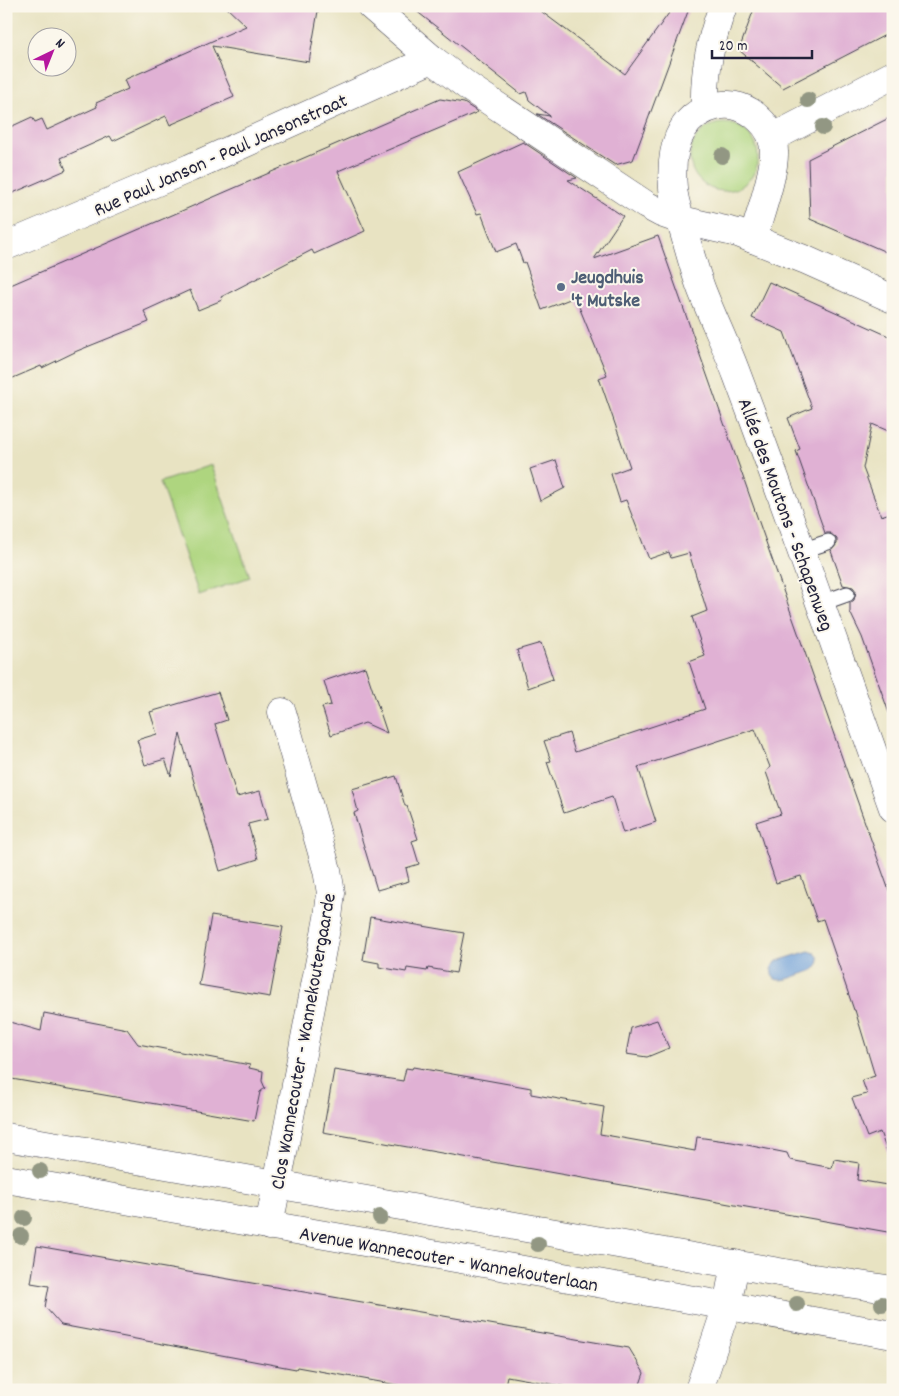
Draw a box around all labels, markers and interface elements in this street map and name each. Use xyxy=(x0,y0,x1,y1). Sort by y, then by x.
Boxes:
north arrow xyxy=(28,28,78,78)
scale bar xyxy=(712,28,812,60)
text: N xyxy=(50,34,69,54)
text: 20 m xyxy=(719,36,747,58)
street label: Rue Paul Janson - Paul Jansonstraat xyxy=(90,88,352,225)
place label: Jeugdhuis 't Mutske xyxy=(571,265,644,316)
marker: Jeugdhuis 't Mutske xyxy=(555,281,567,293)
street label: Allée des Moutons - Schapenweg xyxy=(729,395,839,635)
street label: Clos Wannecouter - Wannekoutergaarde xyxy=(265,891,345,1192)
street label: Avenue Wannecouter - Wannekouterlaan xyxy=(297,1221,600,1301)

